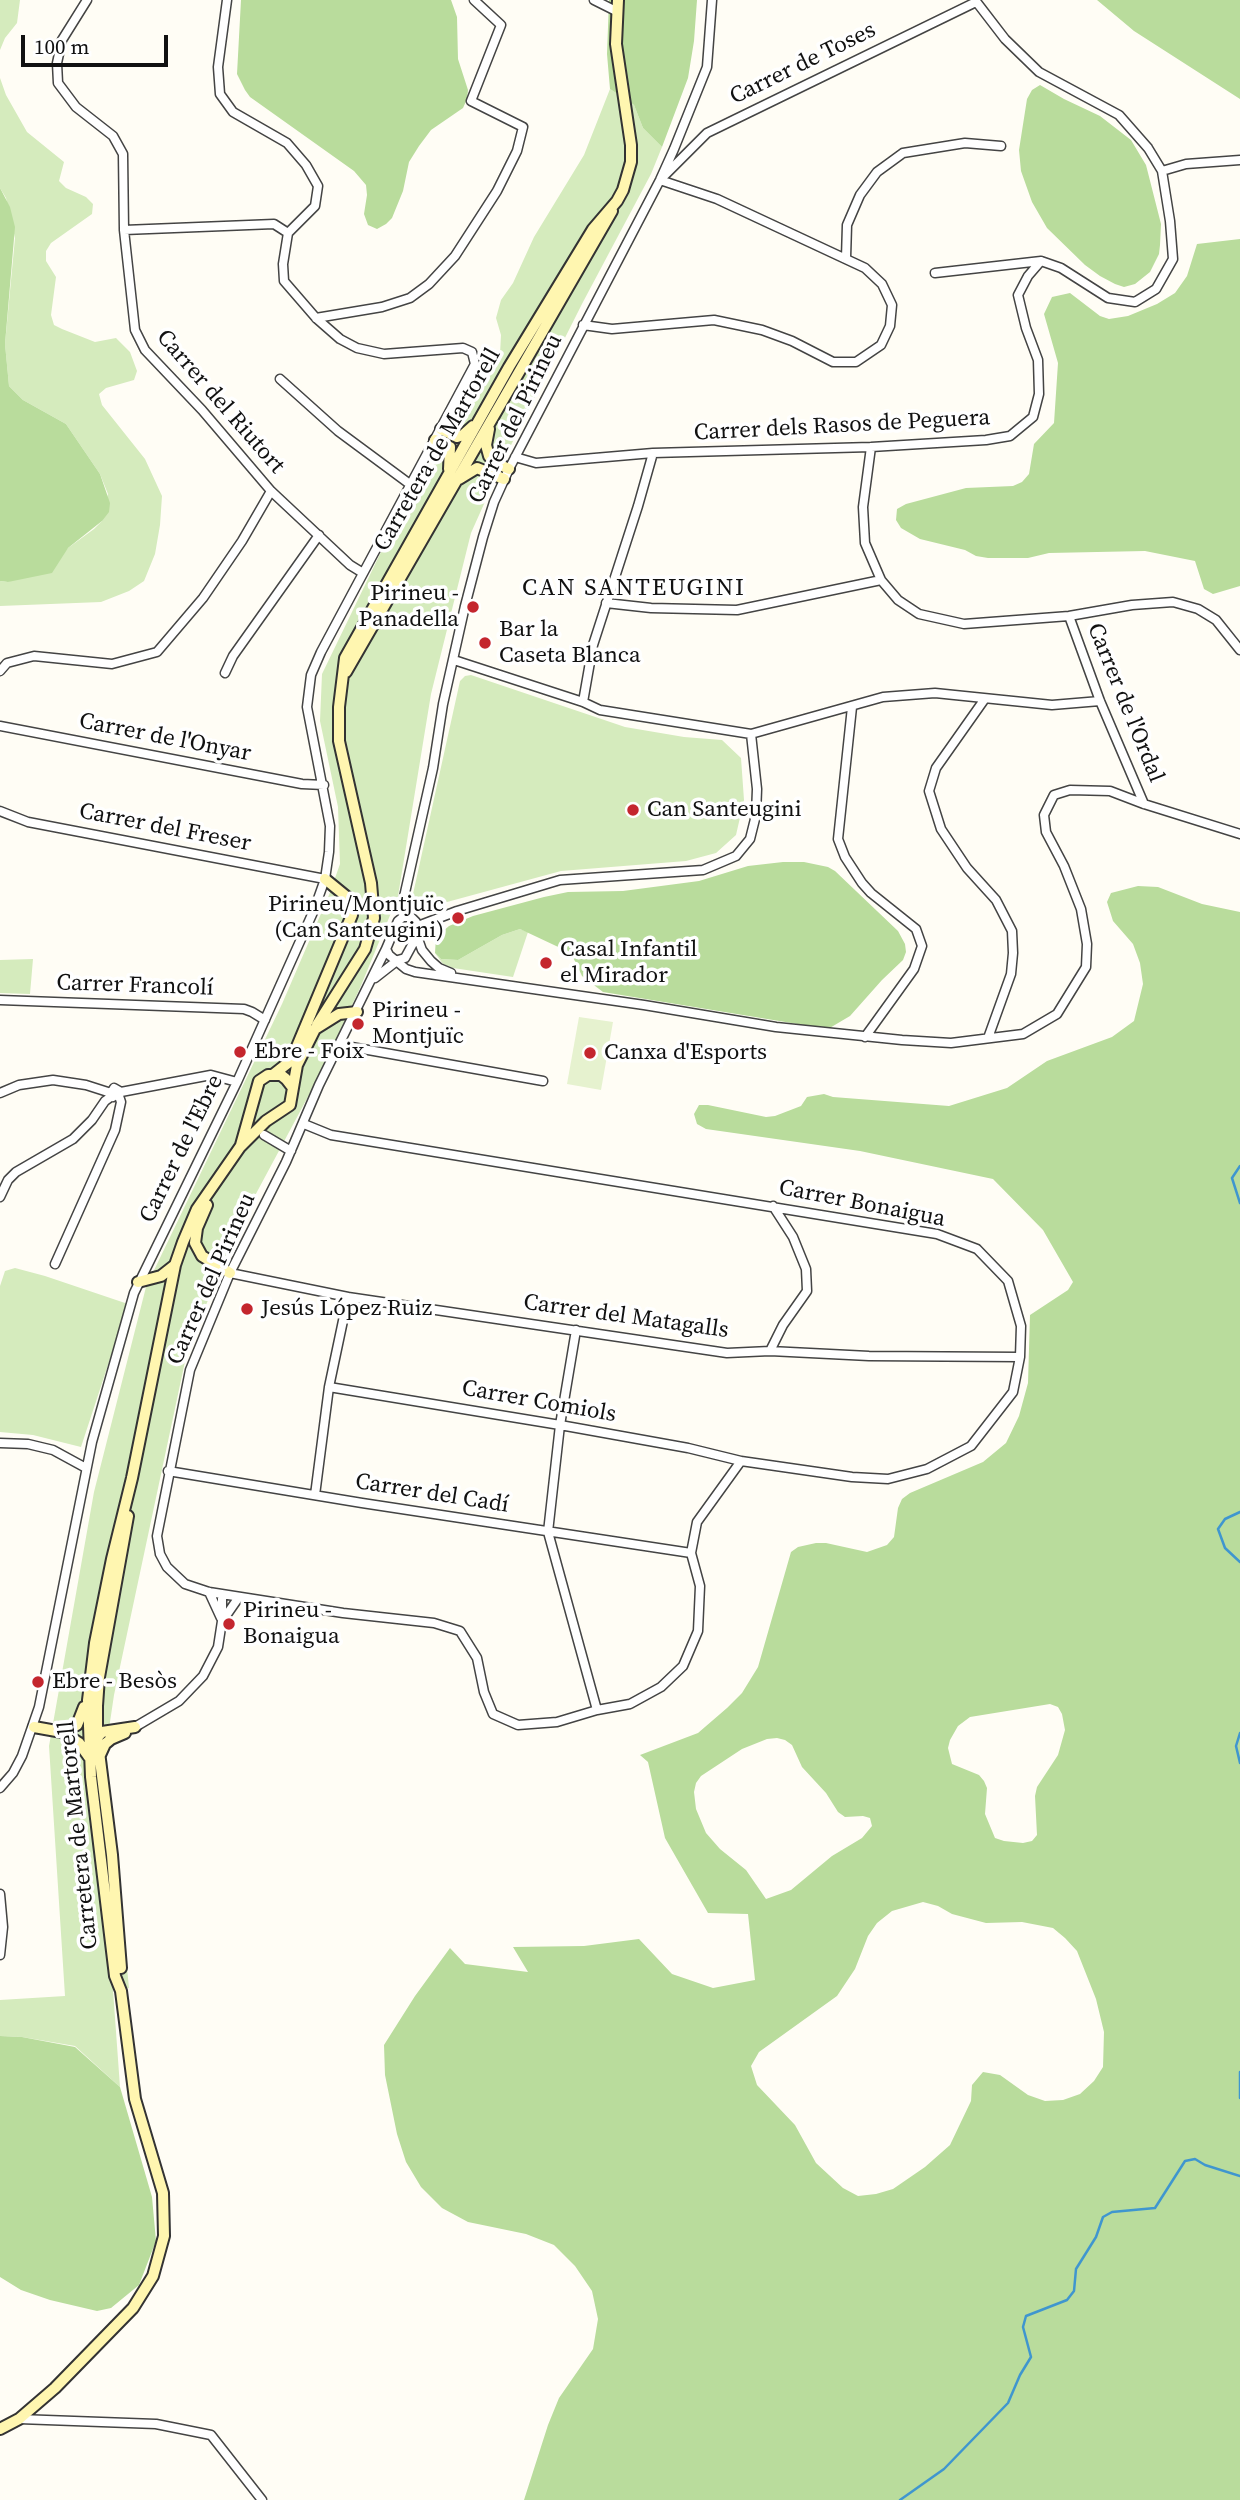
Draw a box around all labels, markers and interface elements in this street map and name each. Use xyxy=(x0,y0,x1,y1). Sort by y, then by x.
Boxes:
street label: Carrer de Toses xyxy=(726,17,880,111)
scale bar xyxy=(24,21,172,65)
text: 100 m xyxy=(34,32,89,61)
street label: Carrer del Riutort xyxy=(150,324,290,480)
street label: Carrer del Pirineu xyxy=(463,330,569,508)
street label: Carretera de Martorell xyxy=(369,344,507,556)
street label: Carrer dels Rasos de Peguera xyxy=(693,404,991,448)
district label: CAN SANTEUGINI xyxy=(524,575,744,603)
place label: Pirineu - Panadella xyxy=(358,580,459,634)
marker: Pirineu - Panadella xyxy=(465,599,481,615)
place label: Bar la Caseta Blanca xyxy=(499,616,641,670)
street label: Carrer de l'Ordal xyxy=(1080,619,1170,787)
marker: Bar la Caseta Blanca xyxy=(477,635,493,651)
street label: Carrer de l'Onyar xyxy=(77,708,253,768)
place label: Can Santeugini xyxy=(647,796,802,824)
street label: Carrer del Freser xyxy=(77,798,253,858)
marker: Can Santeugini xyxy=(625,802,641,818)
place label: Pirineu/Montjuïc (Can Santeugini) xyxy=(268,891,444,945)
marker: Pirineu/Montjuïc (Can Santeugini) xyxy=(450,910,466,926)
place label: Casal Infantil el Mirador xyxy=(560,936,697,990)
marker: Casal Infantil el Mirador xyxy=(538,955,554,971)
street label: Carrer Francolí xyxy=(56,969,214,1003)
place label: Pirineu - Montjuïc xyxy=(372,997,464,1051)
marker: Pirineu - Montjuïc xyxy=(350,1016,366,1032)
place label: Ebre - Foix xyxy=(254,1038,364,1066)
place label: Canxa d'Esports xyxy=(604,1039,767,1067)
marker: Ebre - Foix xyxy=(232,1044,248,1060)
marker: Canxa d'Esports xyxy=(582,1045,598,1061)
street label: Carrer de l'Ebre xyxy=(134,1070,230,1228)
street label: Carrer Bonaigua xyxy=(777,1174,947,1234)
street label: Carrer del Pirineu xyxy=(162,1189,262,1369)
street label: Carrer del Matagalls xyxy=(522,1289,730,1345)
place label: Jesús López Ruiz xyxy=(261,1295,432,1323)
marker: Jesús López Ruiz xyxy=(239,1301,255,1317)
street label: Carrer Comiols xyxy=(460,1375,618,1429)
street label: Carrer del Cadí xyxy=(353,1468,511,1520)
place label: Pirineu - Bonaigua xyxy=(243,1597,340,1651)
marker: Pirineu - Bonaigua xyxy=(221,1616,237,1632)
place label: Ebre - Besòs xyxy=(52,1668,177,1696)
marker: Ebre - Besòs xyxy=(30,1674,46,1690)
street label: Carretera de Martorell xyxy=(53,1719,105,1951)

